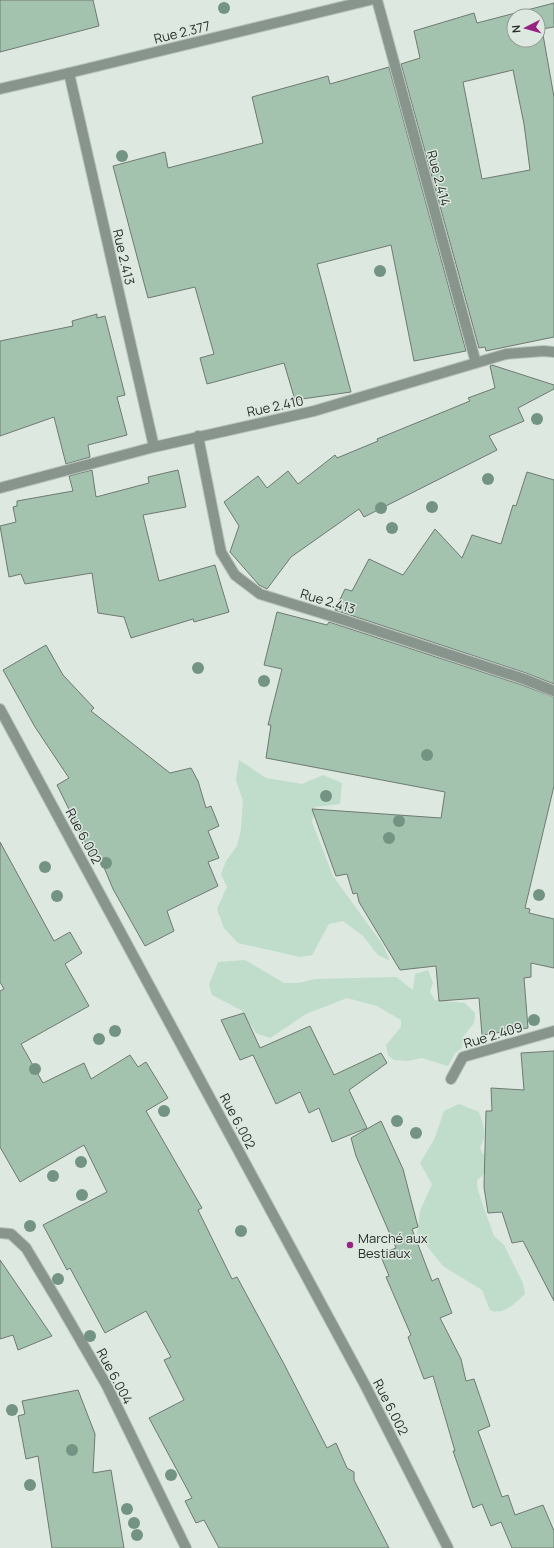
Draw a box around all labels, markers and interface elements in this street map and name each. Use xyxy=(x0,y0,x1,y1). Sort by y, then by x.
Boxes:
north arrow xyxy=(506,8,546,48)
street label: Rue 2.377 xyxy=(152,16,212,48)
text: N xyxy=(508,24,523,34)
street label: Rue 2.414 xyxy=(423,148,455,208)
street label: Rue 2.413 xyxy=(109,227,139,287)
street label: Rue 2.410 xyxy=(245,391,305,421)
street label: Rue 2.413 xyxy=(298,584,358,618)
street label: Rue 6.002 xyxy=(62,805,106,867)
street label: Rue 2.409 xyxy=(461,1018,525,1052)
street label: Rue 6.002 xyxy=(216,1090,260,1152)
place label: Marché aux Bestiaux xyxy=(358,1229,428,1262)
marker: Marché aux Bestiaux xyxy=(345,1240,355,1250)
street label: Rue 6.004 xyxy=(93,1345,137,1407)
street label: Rue 6.002 xyxy=(369,1376,413,1438)

